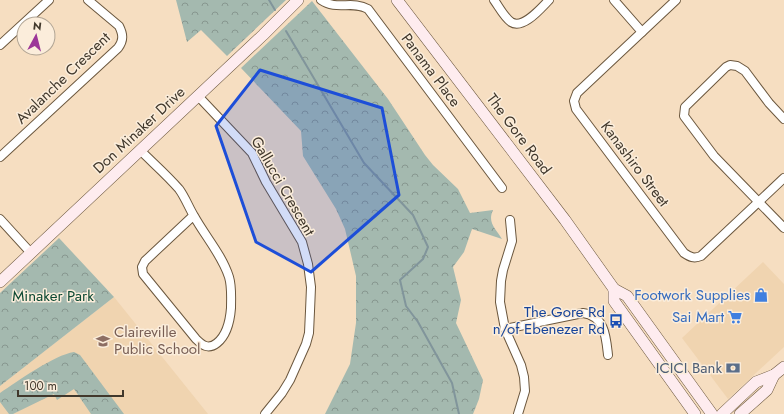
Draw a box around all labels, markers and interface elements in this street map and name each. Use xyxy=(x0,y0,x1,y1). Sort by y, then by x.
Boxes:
north arrow xyxy=(16,16,56,56)
text: N xyxy=(32,18,43,35)
street label: Avalanche Crescent xyxy=(11,27,116,129)
street label: Panama Place xyxy=(396,29,466,112)
street label: Don Minaker Drive xyxy=(88,81,190,179)
street label: The Gore Road xyxy=(481,89,557,179)
street label: Kanashiro Street xyxy=(596,117,675,212)
street label: Gallucci Crescent xyxy=(246,132,321,240)
place label: Footwork Supplies xyxy=(634,284,750,306)
park label: Minaker Park xyxy=(12,285,94,307)
shop icon: Footwork Supplies xyxy=(753,287,769,303)
place label: The Gore Rd n/of Ebenezer Rd xyxy=(493,301,605,340)
place label: Sai Mart xyxy=(672,306,724,328)
supermarket icon: Sai Mart xyxy=(727,309,743,325)
bus stop icon: The Gore Rd n/of Ebenezer Rd xyxy=(608,313,624,329)
place label: Claireville Public School xyxy=(114,321,200,360)
school or university icon: Claireville Public School xyxy=(95,333,111,349)
place label: ICICI Bank xyxy=(656,357,722,379)
bank icon: ICICI Bank xyxy=(725,360,741,376)
scale bar xyxy=(18,372,123,398)
text: 100 m xyxy=(24,377,57,395)

